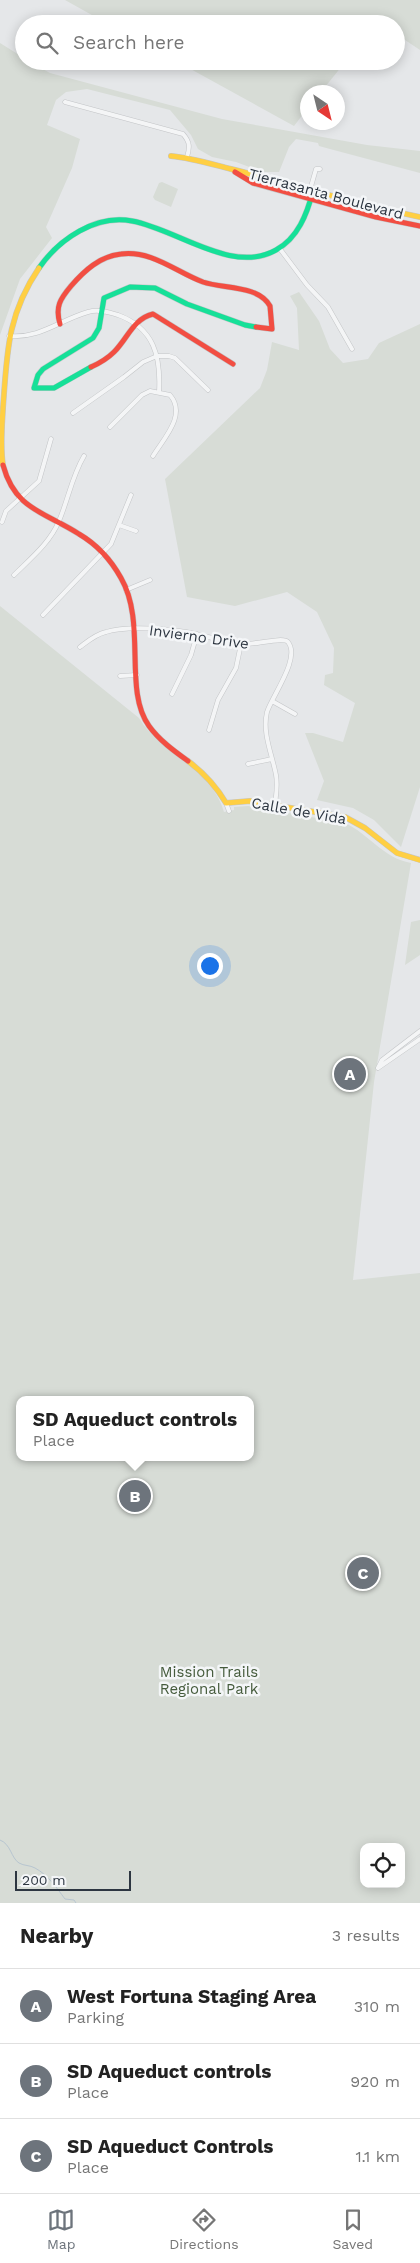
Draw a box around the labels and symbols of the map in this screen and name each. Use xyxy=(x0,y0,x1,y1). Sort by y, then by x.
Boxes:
north arrow xyxy=(300,85,345,130)
street label: Tierrasanta Boulevard xyxy=(247,165,405,223)
street label: Invierno Drive xyxy=(148,621,250,653)
street label: Calle de Vida xyxy=(250,794,348,828)
your location xyxy=(197,953,223,979)
pin: A xyxy=(334,1055,366,1093)
pin: B xyxy=(119,1477,151,1515)
pin: C xyxy=(347,1554,379,1592)
park label: Mission Trails Regional Park xyxy=(160,1663,259,1698)
scale bar xyxy=(15,1868,131,1891)

